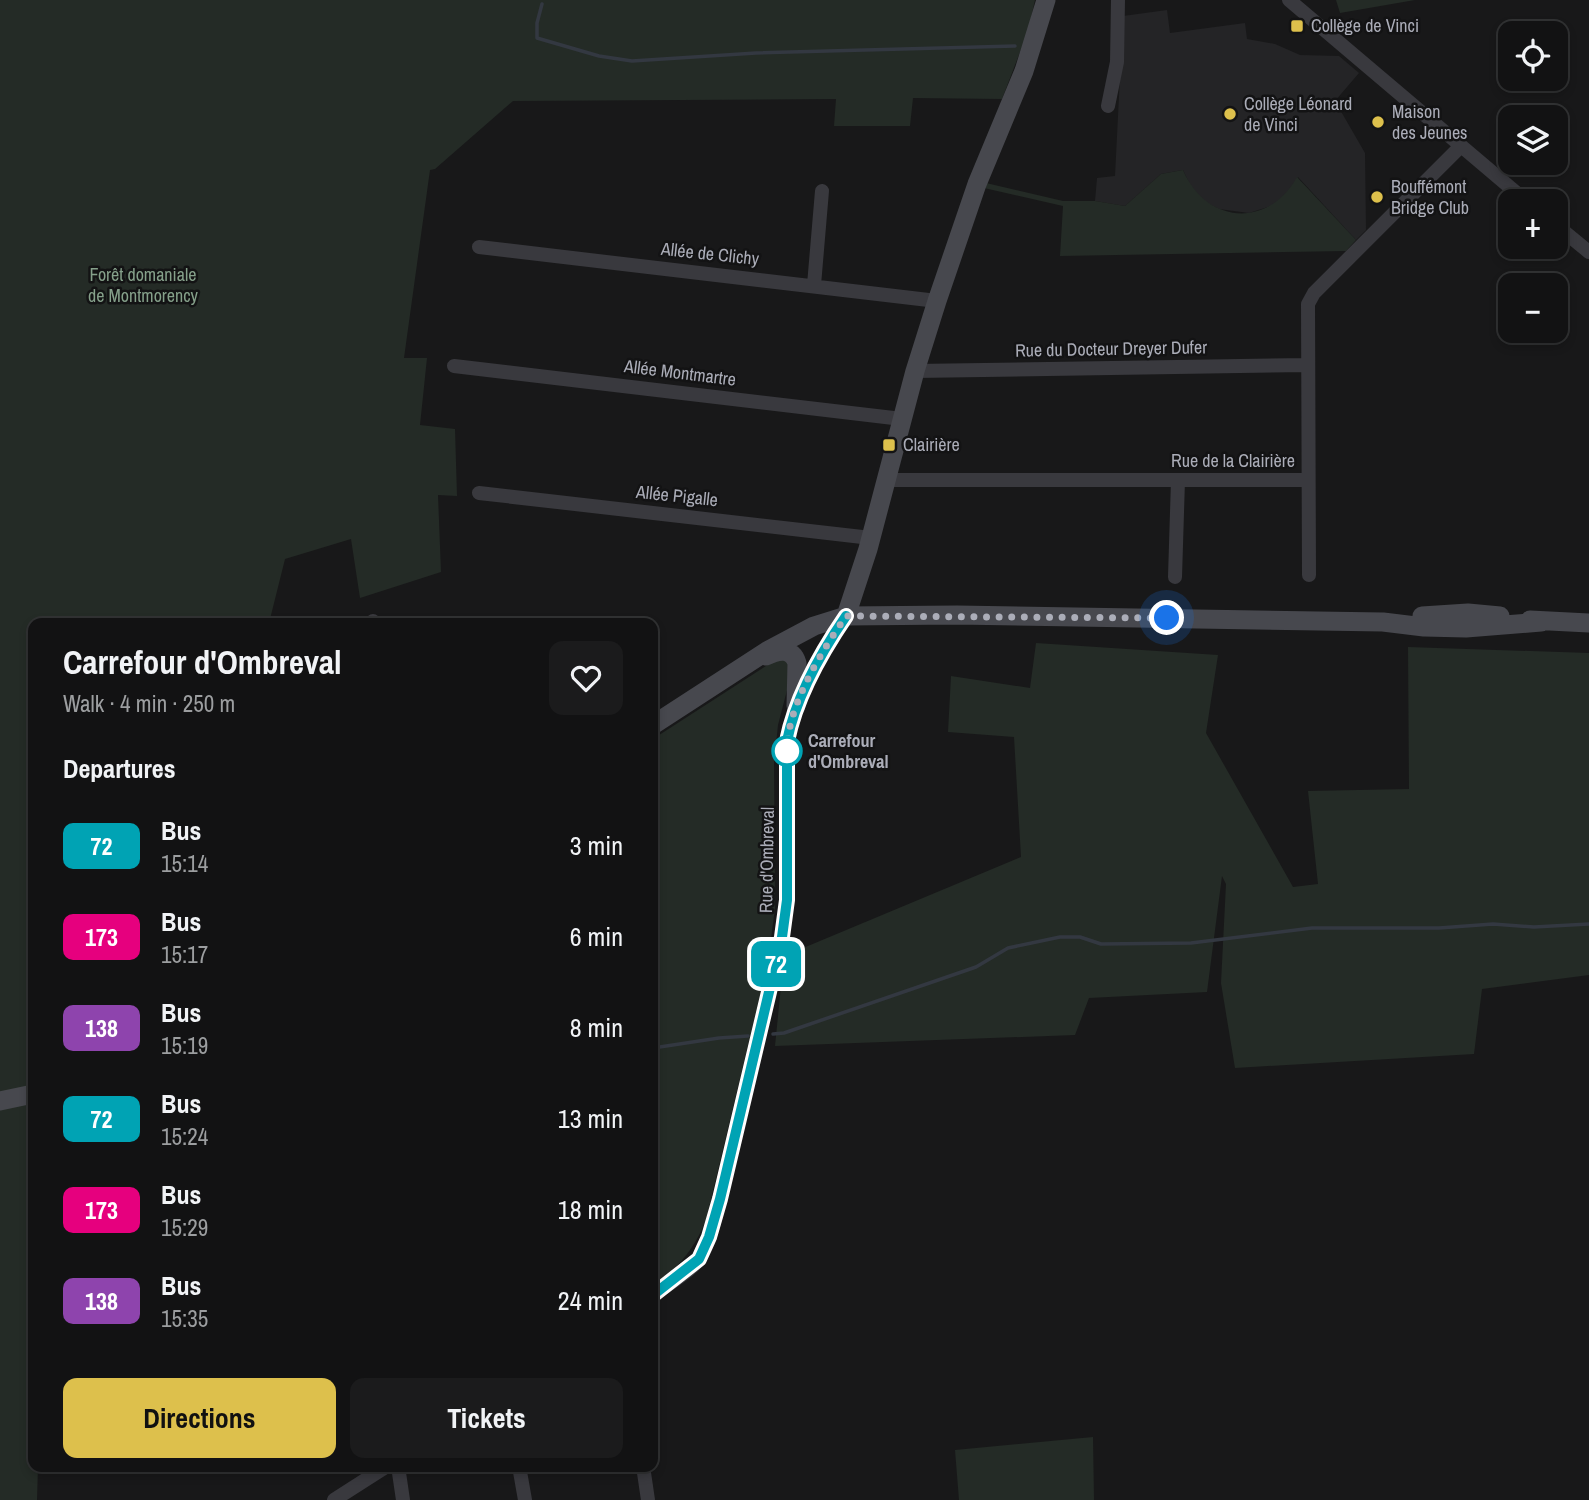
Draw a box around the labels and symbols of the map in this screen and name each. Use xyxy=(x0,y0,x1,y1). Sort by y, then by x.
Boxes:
place label: Collège de Vinci xyxy=(1311,13,1419,38)
marker: Collège de Vinci xyxy=(1289,18,1305,34)
place label: Collège Léonard de Vinci xyxy=(1244,91,1352,137)
place label: Maison des Jeunes xyxy=(1392,99,1468,145)
marker: Collège Léonard de Vinci xyxy=(1222,106,1238,122)
marker: Maison des Jeunes xyxy=(1370,114,1386,130)
place label: Bouffémont Bridge Club xyxy=(1391,174,1469,220)
marker: Bouffémont Bridge Club xyxy=(1369,189,1385,205)
street label: Allée de Clichy xyxy=(659,236,761,271)
park label: Forêt domaniale de Montmorency xyxy=(88,262,199,308)
street label: Rue du Docteur Dreyer Dufer xyxy=(1015,334,1207,363)
street label: Allée Montmartre xyxy=(622,353,737,392)
place label: Clairière xyxy=(903,432,960,457)
marker: Clairière xyxy=(881,437,897,453)
street label: Rue de la Clairière xyxy=(1171,448,1295,473)
street label: Allée Pigalle xyxy=(634,479,719,512)
your location xyxy=(1149,600,1184,635)
place label: Carrefour d'Ombreval xyxy=(808,728,889,774)
marker: Carrefour d'Ombreval xyxy=(772,736,802,766)
street label: Rue d'Ombreval xyxy=(753,807,780,913)
line badge: 72 xyxy=(744,941,808,987)

